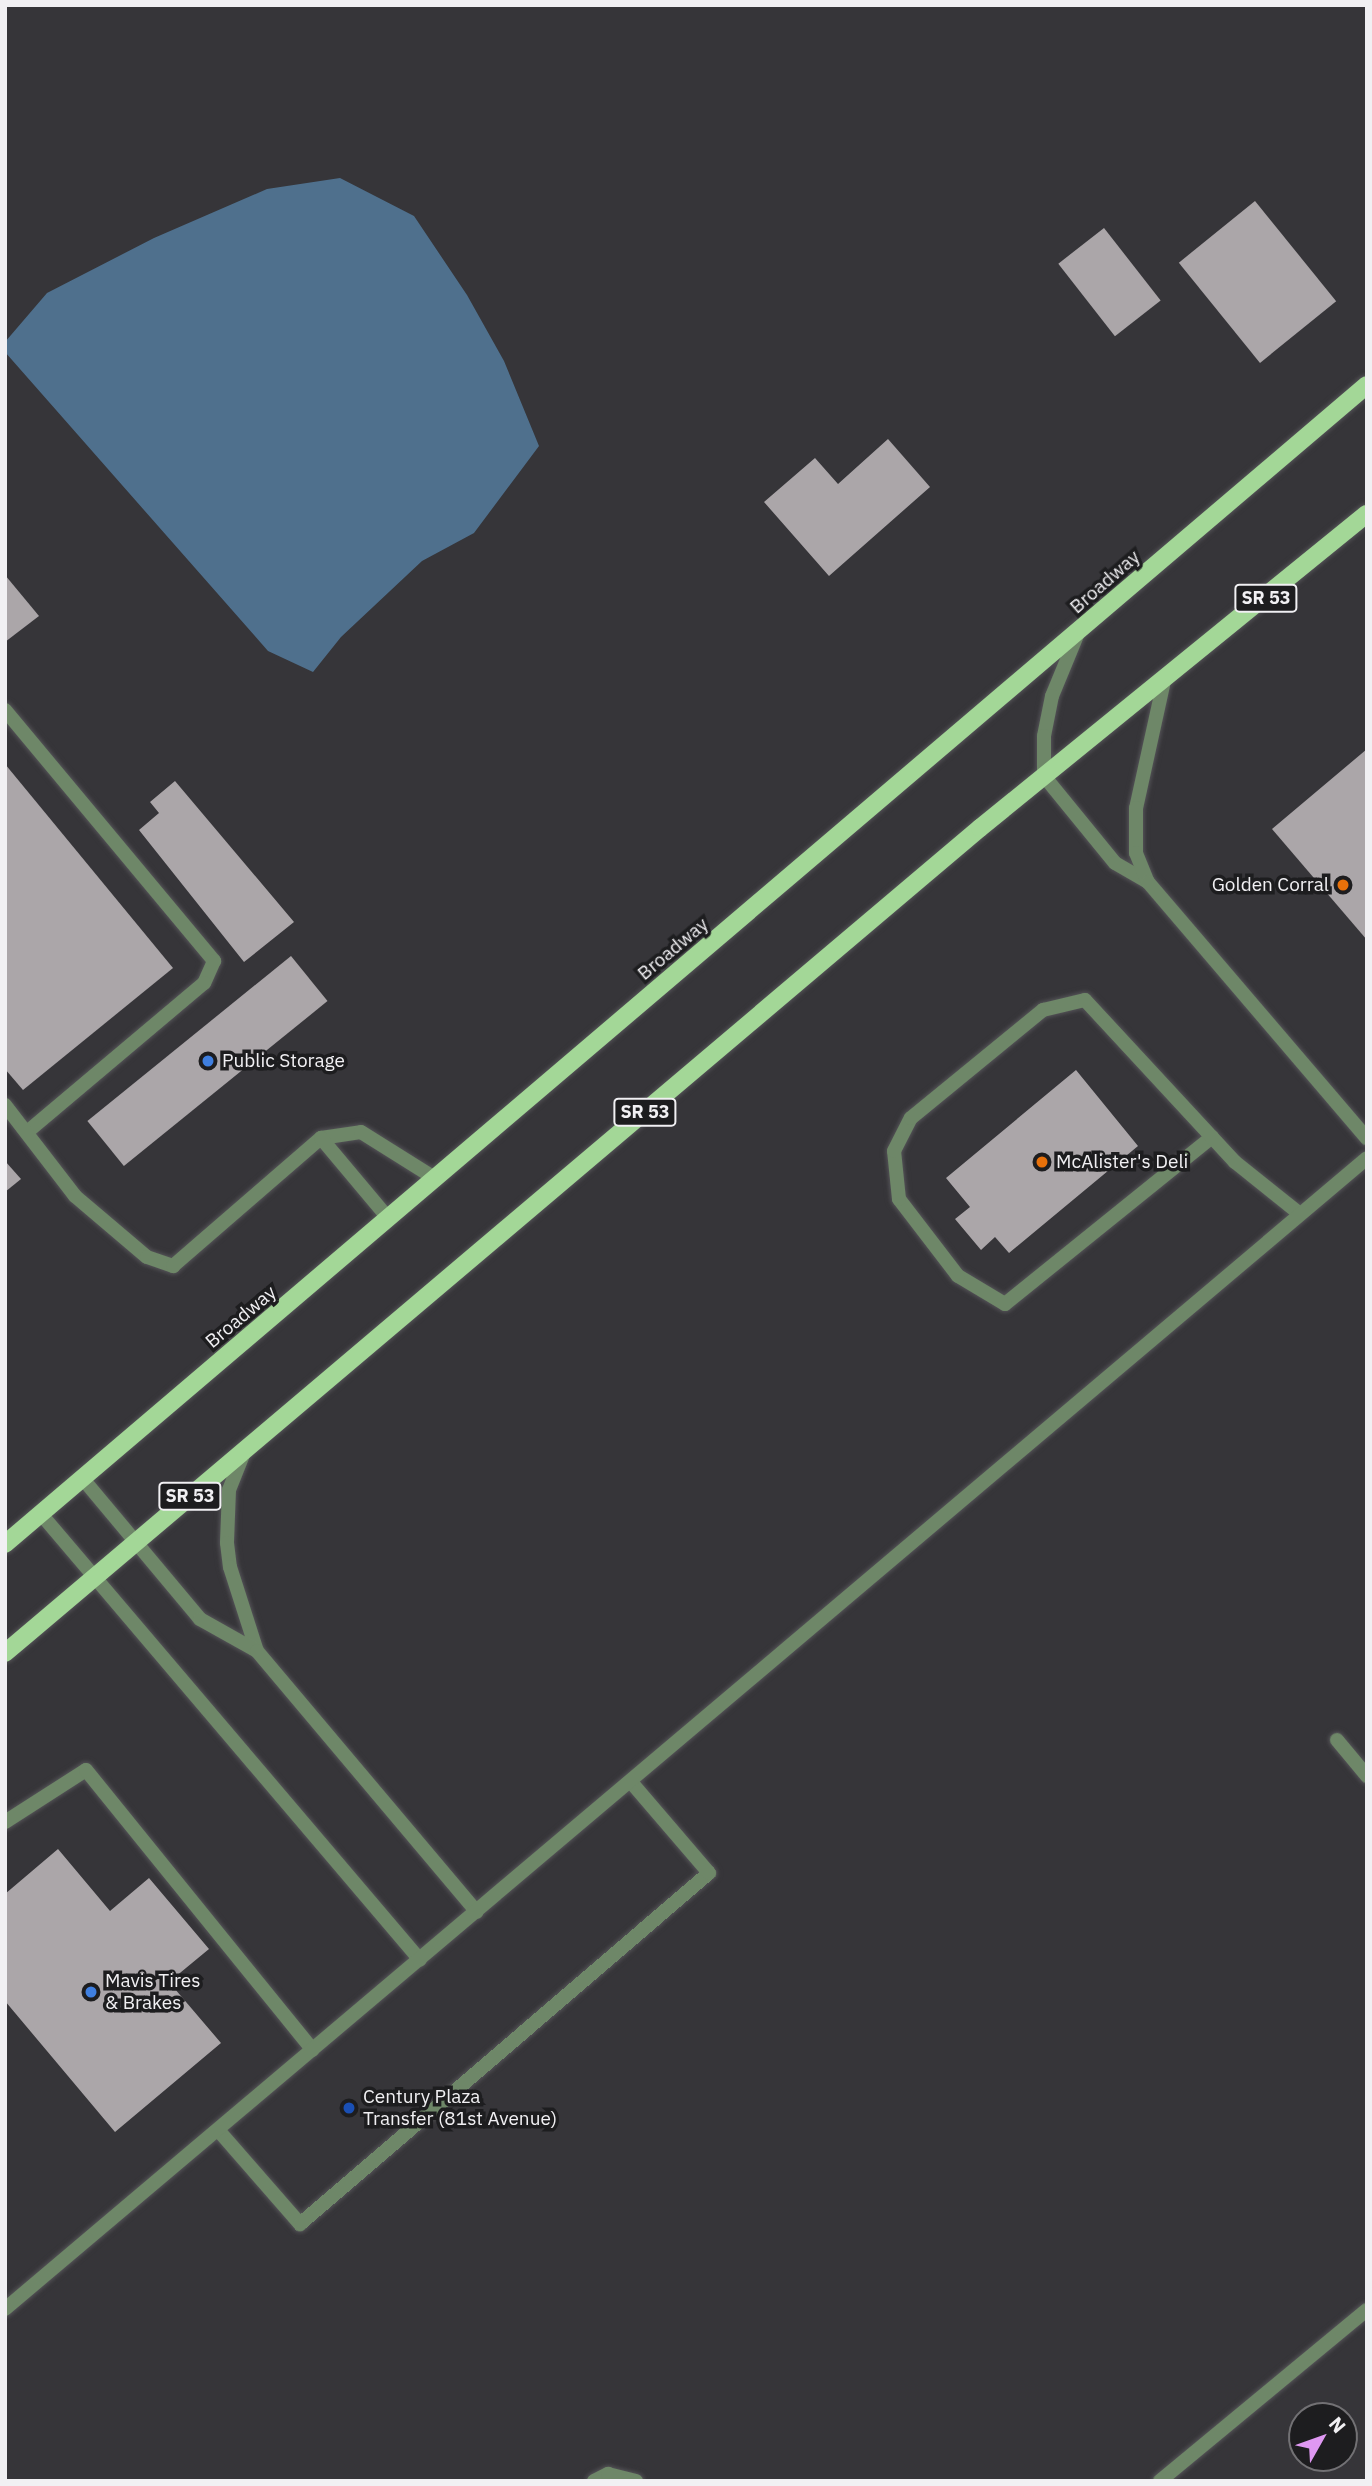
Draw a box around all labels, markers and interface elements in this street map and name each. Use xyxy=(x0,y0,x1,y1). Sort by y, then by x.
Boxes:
street label: Broadway xyxy=(1065,545,1145,619)
road number: SR 53 xyxy=(1233,584,1299,612)
place label: Golden Corral xyxy=(1212,874,1329,896)
marker: Golden Corral xyxy=(1335,877,1351,893)
street label: Broadway xyxy=(633,913,713,985)
place label: Public Storage xyxy=(222,1050,345,1072)
marker: Public Storage xyxy=(200,1053,216,1069)
road number: SR 53 xyxy=(612,1098,678,1126)
place label: McAlister's Deli xyxy=(1056,1151,1188,1173)
marker: McAlister's Deli xyxy=(1034,1154,1050,1170)
street label: Broadway xyxy=(201,1281,281,1353)
road number: SR 53 xyxy=(157,1482,223,1511)
place label: Mavis Tires & Brakes xyxy=(105,1970,200,2014)
marker: Mavis Tires & Brakes xyxy=(83,1984,99,2000)
place label: Century Plaza Transfer (81st Avenue) xyxy=(363,2086,557,2130)
marker: Century Plaza Transfer (81st Avenue) xyxy=(341,2100,357,2116)
north arrow xyxy=(1288,2402,1358,2472)
text: N xyxy=(1324,2412,1351,2438)

